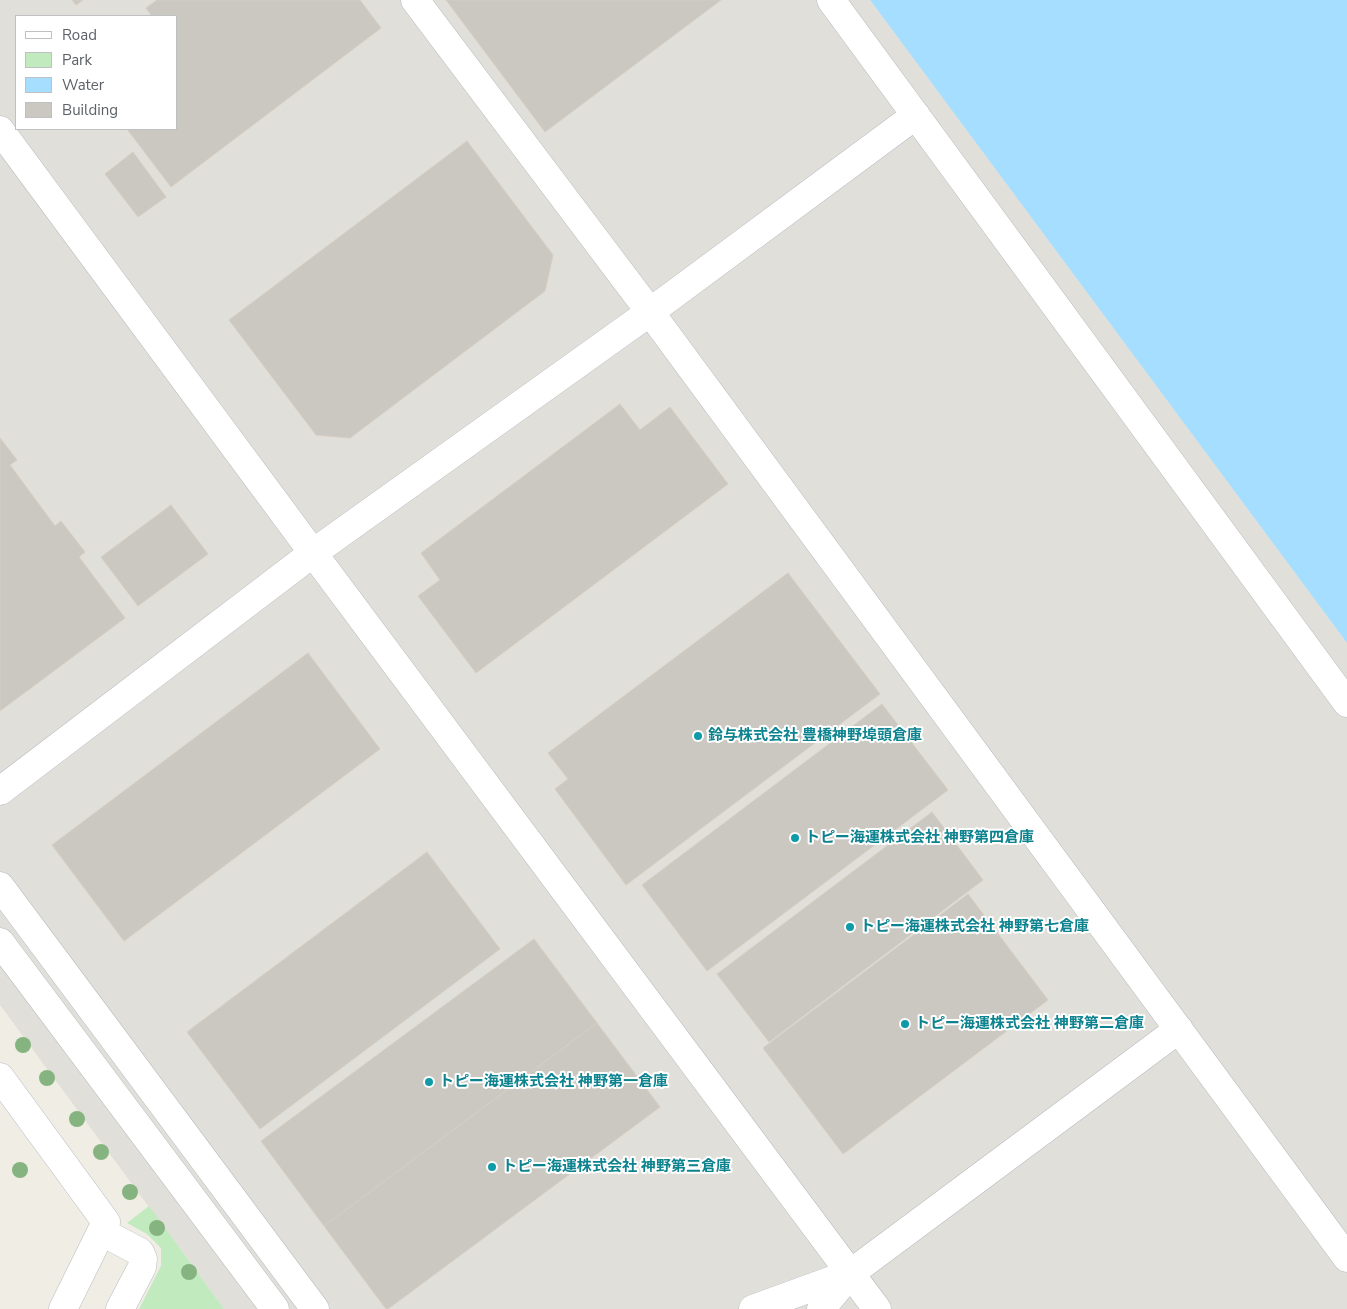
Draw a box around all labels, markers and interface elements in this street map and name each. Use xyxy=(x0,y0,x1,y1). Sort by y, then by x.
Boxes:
legend xyxy=(15,15,178,130)
text: Road xyxy=(62,25,97,45)
text: Park xyxy=(62,50,92,70)
text: Water xyxy=(62,75,104,95)
text: Building xyxy=(62,100,118,120)
place label: 鈴与株式会社 豊橋神野埠頭倉庫 xyxy=(708,727,922,745)
marker: 鈴与株式会社 豊橋神野埠頭倉庫 xyxy=(692,730,704,742)
place label: トピー海運株式会社 神野第四倉庫 xyxy=(805,829,1034,847)
marker: トピー海運株式会社 神野第四倉庫 xyxy=(789,832,801,844)
place label: トピー海運株式会社 神野第七倉庫 xyxy=(860,918,1089,936)
marker: トピー海運株式会社 神野第七倉庫 xyxy=(844,921,856,933)
place label: トピー海運株式会社 神野第二倉庫 xyxy=(915,1015,1144,1033)
marker: トピー海運株式会社 神野第二倉庫 xyxy=(899,1018,911,1030)
place label: トピー海運株式会社 神野第一倉庫 xyxy=(439,1073,668,1091)
marker: トピー海運株式会社 神野第一倉庫 xyxy=(423,1076,435,1088)
place label: トピー海運株式会社 神野第三倉庫 xyxy=(502,1158,731,1176)
marker: トピー海運株式会社 神野第三倉庫 xyxy=(486,1161,498,1173)

